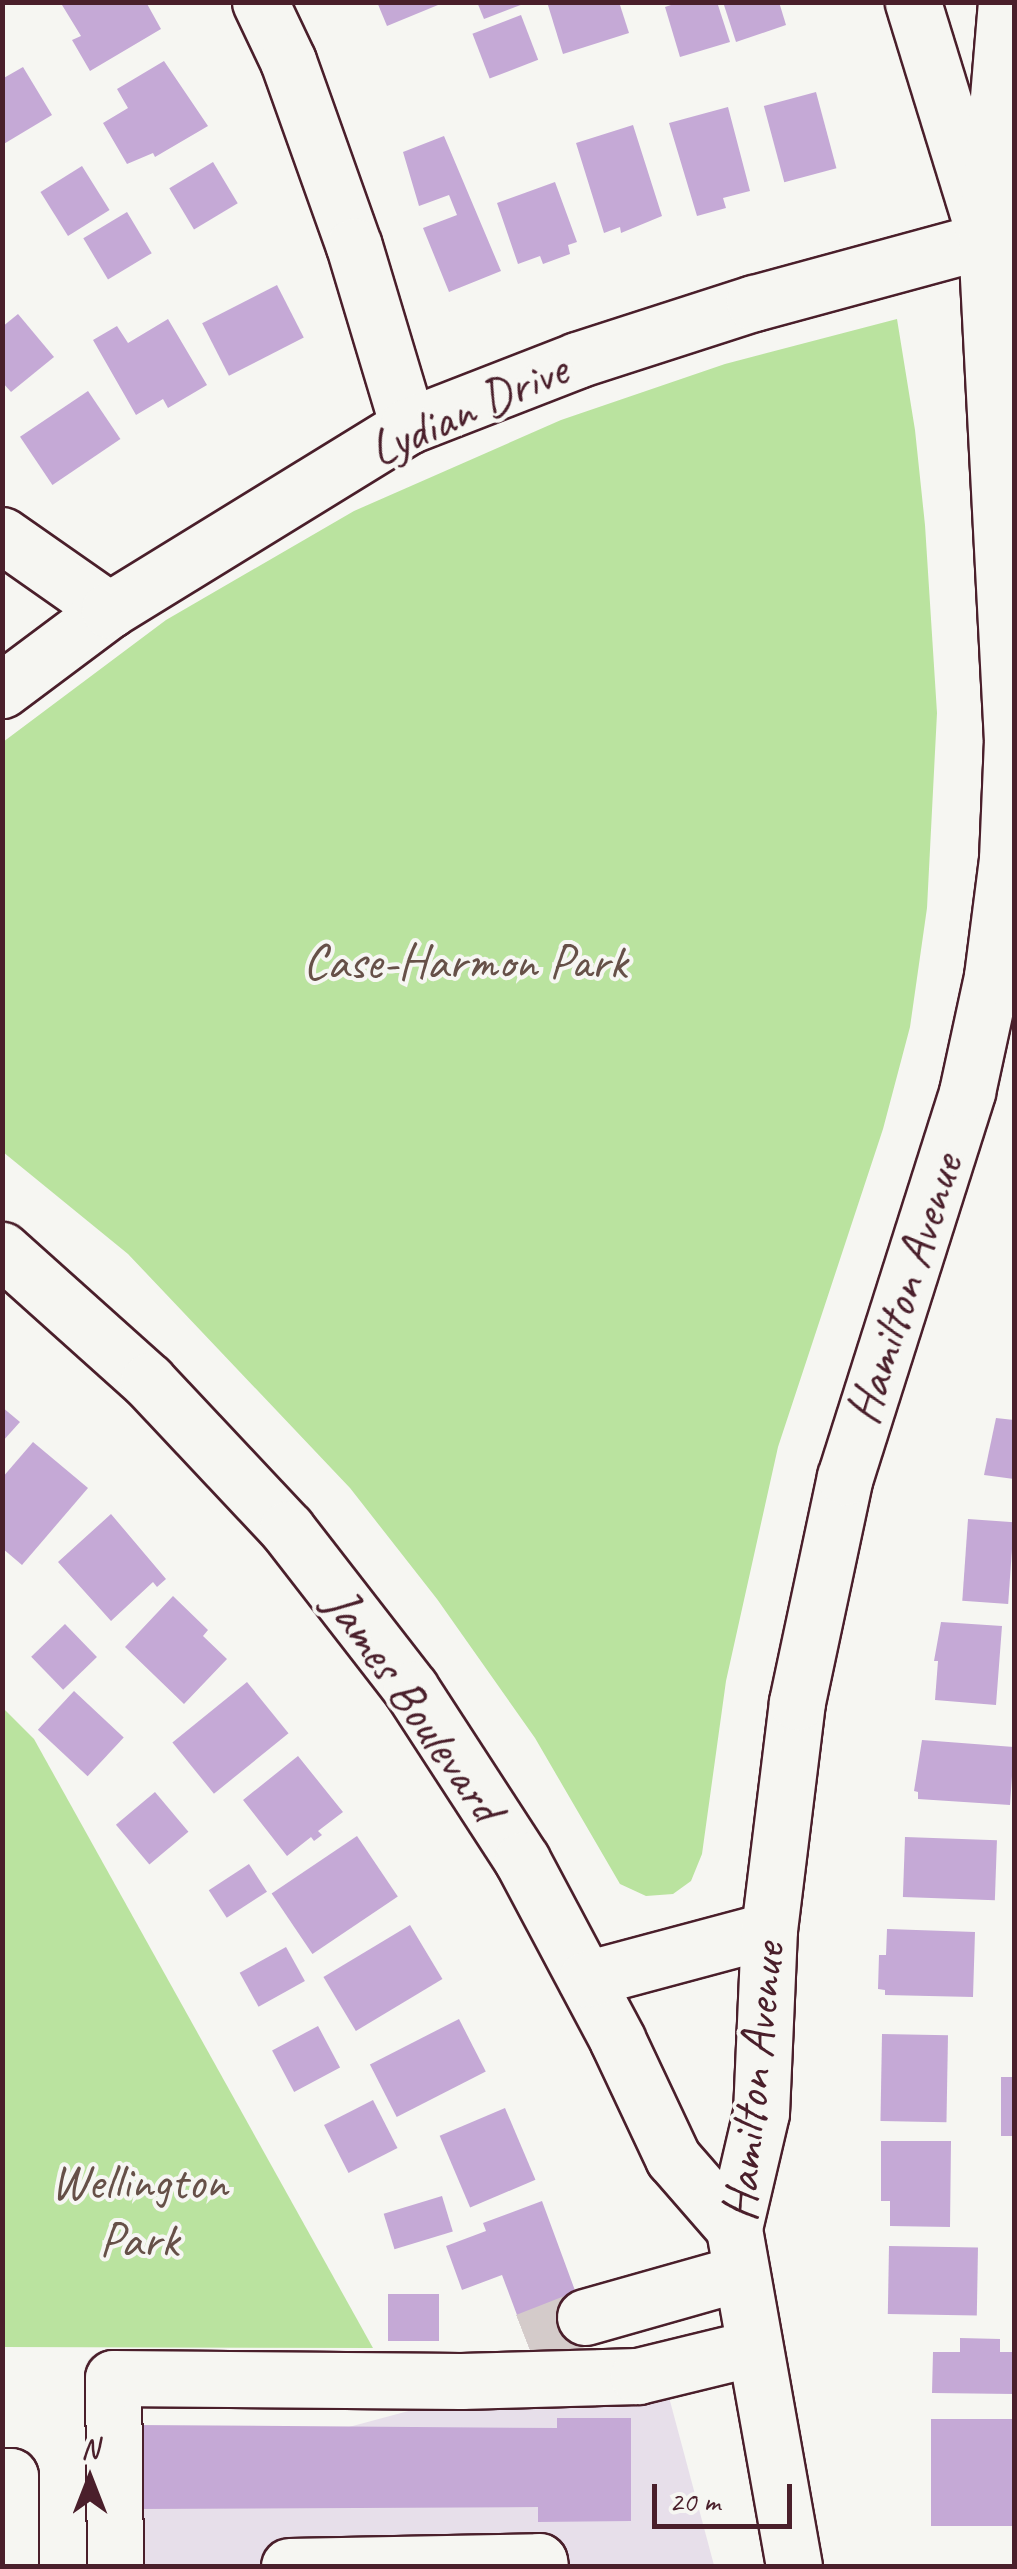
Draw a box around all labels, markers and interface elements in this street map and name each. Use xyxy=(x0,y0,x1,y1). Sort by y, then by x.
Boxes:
street label: Lydian Drive xyxy=(360,339,576,479)
park label: Case-Harmon Park xyxy=(302,932,628,992)
street label: Hamilton Avenue xyxy=(832,1147,976,1431)
street label: James Boulevard xyxy=(311,1576,517,1834)
street label: Hamilton Avenue xyxy=(709,1940,797,2224)
park label: Wellington Park xyxy=(51,2151,227,2268)
north arrow xyxy=(40,2429,140,2529)
text: N xyxy=(81,2431,99,2466)
scale bar xyxy=(657,2464,797,2526)
text: 20 m xyxy=(669,2482,720,2520)

